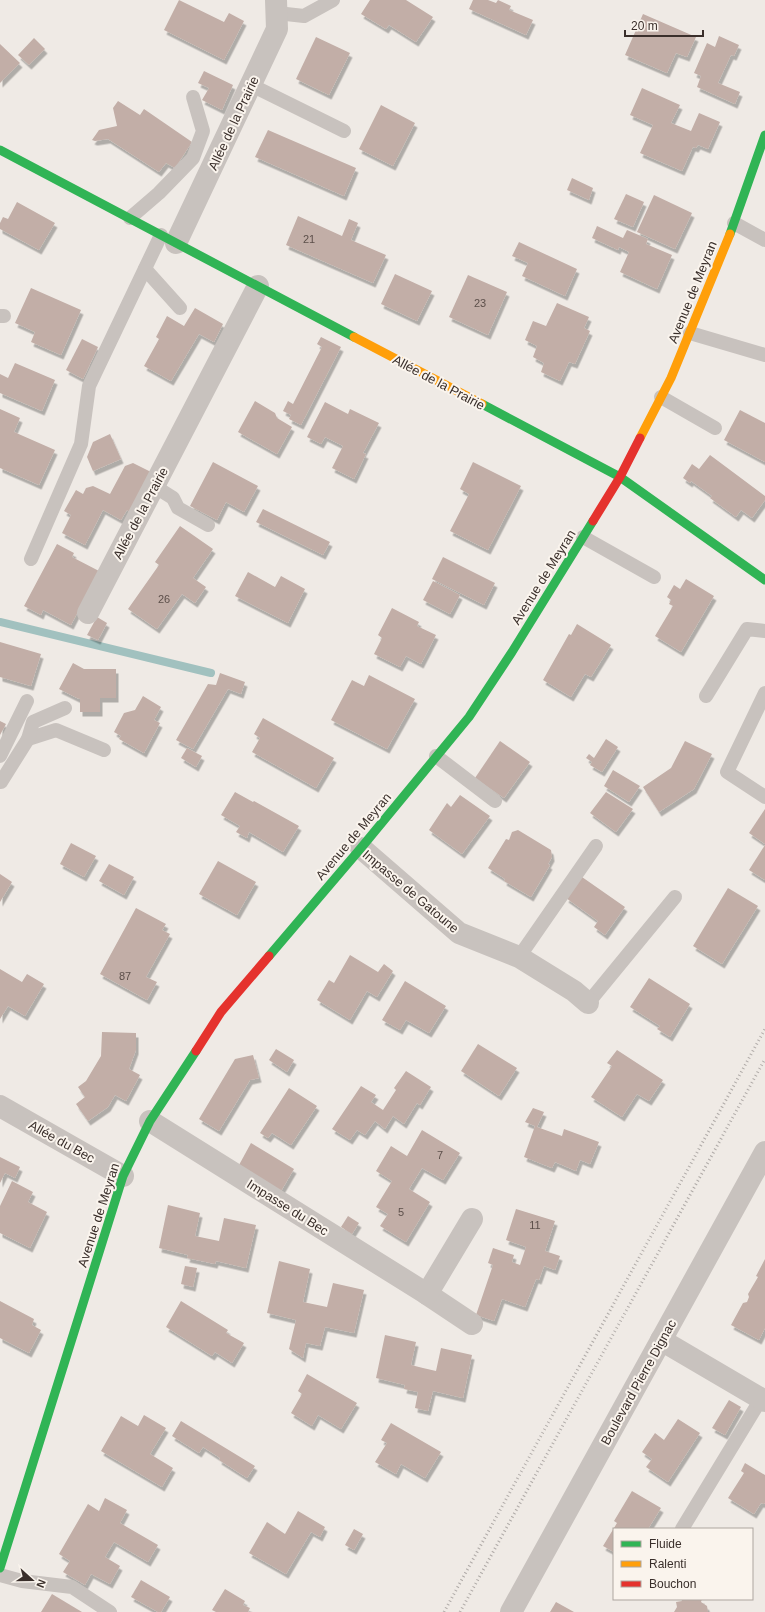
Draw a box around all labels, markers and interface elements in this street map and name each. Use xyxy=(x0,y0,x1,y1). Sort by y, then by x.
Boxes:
scale bar xyxy=(625,12,703,38)
text: 20 m xyxy=(631,19,658,33)
street label: Allée de la Prairie xyxy=(205,74,262,173)
house number: 21 xyxy=(303,233,315,245)
street label: Avenue de Meyran xyxy=(665,239,720,345)
house number: 23 xyxy=(474,297,486,309)
street label: Allée de la Prairie xyxy=(390,352,487,413)
street label: Allée de la Prairie xyxy=(110,465,171,562)
street label: Avenue de Meyran xyxy=(508,527,579,627)
house number: 26 xyxy=(158,593,170,605)
street label: Avenue de Meyran xyxy=(313,790,394,883)
street label: Impasse de Gatoune xyxy=(360,847,462,936)
house number: 87 xyxy=(119,970,131,982)
street label: Allée du Bec xyxy=(26,1117,98,1166)
house number: 7 xyxy=(437,1149,443,1161)
street label: Avenue de Meyran xyxy=(75,1161,122,1269)
street label: Impasse du Bec xyxy=(244,1176,332,1239)
house number: 5 xyxy=(398,1206,404,1218)
house number: 11 xyxy=(529,1219,541,1231)
street label: Boulevard Pierre Dignac xyxy=(598,1317,679,1447)
legend xyxy=(613,1528,753,1600)
text: Fluide xyxy=(649,1537,682,1551)
text: Ralenti xyxy=(649,1557,686,1571)
north arrow xyxy=(12,1560,52,1600)
text: Bouchon xyxy=(649,1577,696,1591)
text: N xyxy=(34,1578,48,1589)

